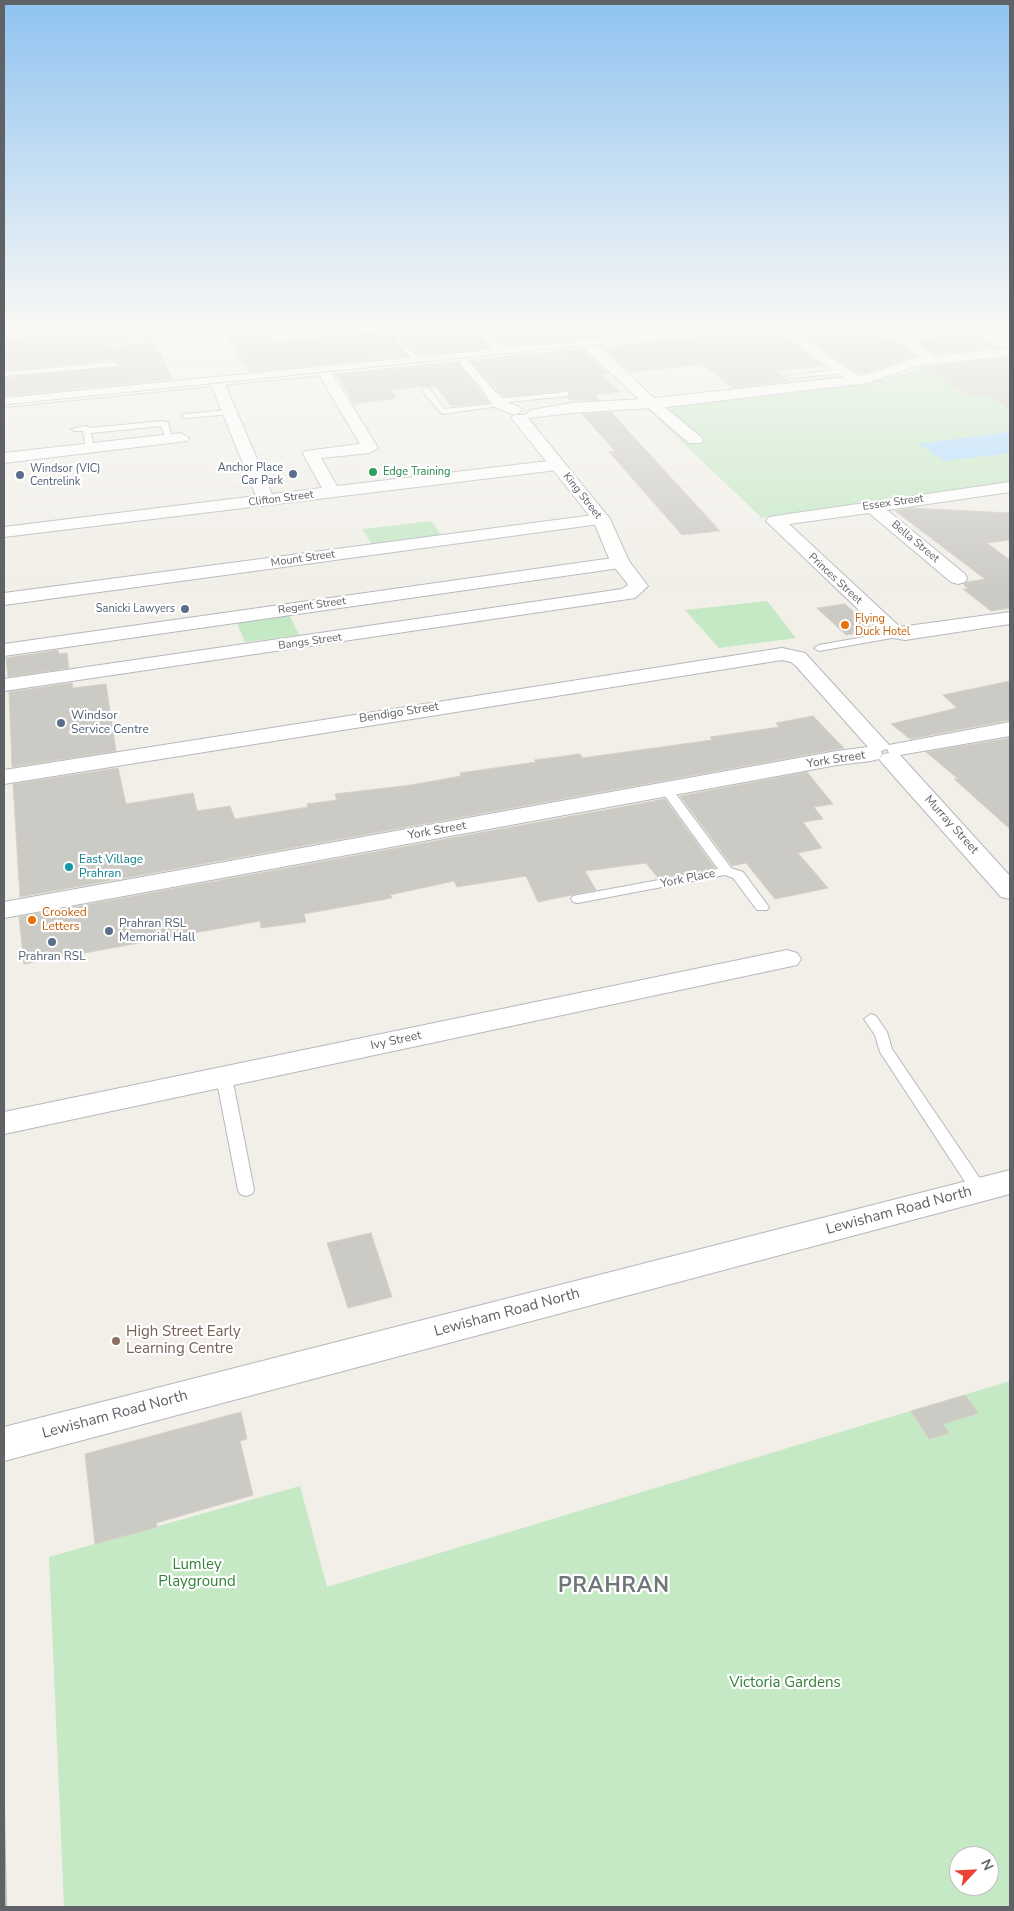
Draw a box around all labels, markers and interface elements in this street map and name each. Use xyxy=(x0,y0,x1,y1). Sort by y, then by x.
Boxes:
place label: Anchor Place Car Park xyxy=(218,461,283,487)
place label: Windsor (VIC) Centrelink xyxy=(30,462,101,488)
place label: Edge Training xyxy=(383,465,450,479)
marker: Edge Training xyxy=(367,466,379,478)
marker: Anchor Place Car Park xyxy=(287,468,299,480)
marker: Windsor (VIC) Centrelink xyxy=(14,469,26,481)
street label: King Street xyxy=(560,470,604,522)
street label: Clifton Street xyxy=(248,488,314,510)
street label: Essex Street xyxy=(862,492,924,514)
street label: Bella Street xyxy=(888,518,942,566)
street label: Mount Street xyxy=(270,548,336,570)
street label: Princes Street xyxy=(805,551,865,607)
street label: Regent Street xyxy=(277,595,347,617)
place label: Sanicki Lawyers xyxy=(96,602,175,616)
marker: Sanicki Lawyers xyxy=(179,603,191,615)
place label: Flying Duck Hotel xyxy=(855,612,910,638)
marker: Flying Duck Hotel xyxy=(839,619,851,631)
street label: Bangs Street xyxy=(277,631,343,653)
street label: Bendigo Street xyxy=(358,700,440,726)
place label: Windsor Service Centre xyxy=(71,709,149,737)
marker: Windsor Service Centre xyxy=(55,717,67,729)
street label: York Street xyxy=(806,748,866,772)
street label: Murray Street xyxy=(921,793,981,857)
street label: York Street xyxy=(407,819,467,843)
place label: East Village Prahran xyxy=(79,853,143,881)
marker: East Village Prahran xyxy=(63,861,75,873)
street label: York Place xyxy=(659,867,717,891)
place label: Crooked Letters xyxy=(42,906,87,934)
marker: Crooked Letters xyxy=(26,914,38,926)
place label: Prahran RSL Memorial Hall xyxy=(119,917,195,945)
marker: Prahran RSL Memorial Hall xyxy=(103,925,115,937)
marker: Prahran RSL xyxy=(46,936,58,948)
place label: Prahran RSL xyxy=(18,950,86,964)
street label: Ivy Street xyxy=(369,1029,423,1053)
street label: Lewisham Road North xyxy=(824,1183,974,1239)
street label: Lewisham Road North xyxy=(432,1285,582,1341)
place label: High Street Early Learning Centre xyxy=(126,1323,241,1358)
marker: High Street Early Learning Centre xyxy=(110,1335,122,1347)
street label: Lewisham Road North xyxy=(40,1387,190,1443)
park label: Lumley Playground xyxy=(158,1556,236,1591)
district label: PRAHRAN xyxy=(557,1574,671,1600)
park label: Victoria Gardens xyxy=(729,1674,841,1692)
north arrow xyxy=(949,1846,999,1896)
text: N xyxy=(976,1856,998,1874)

